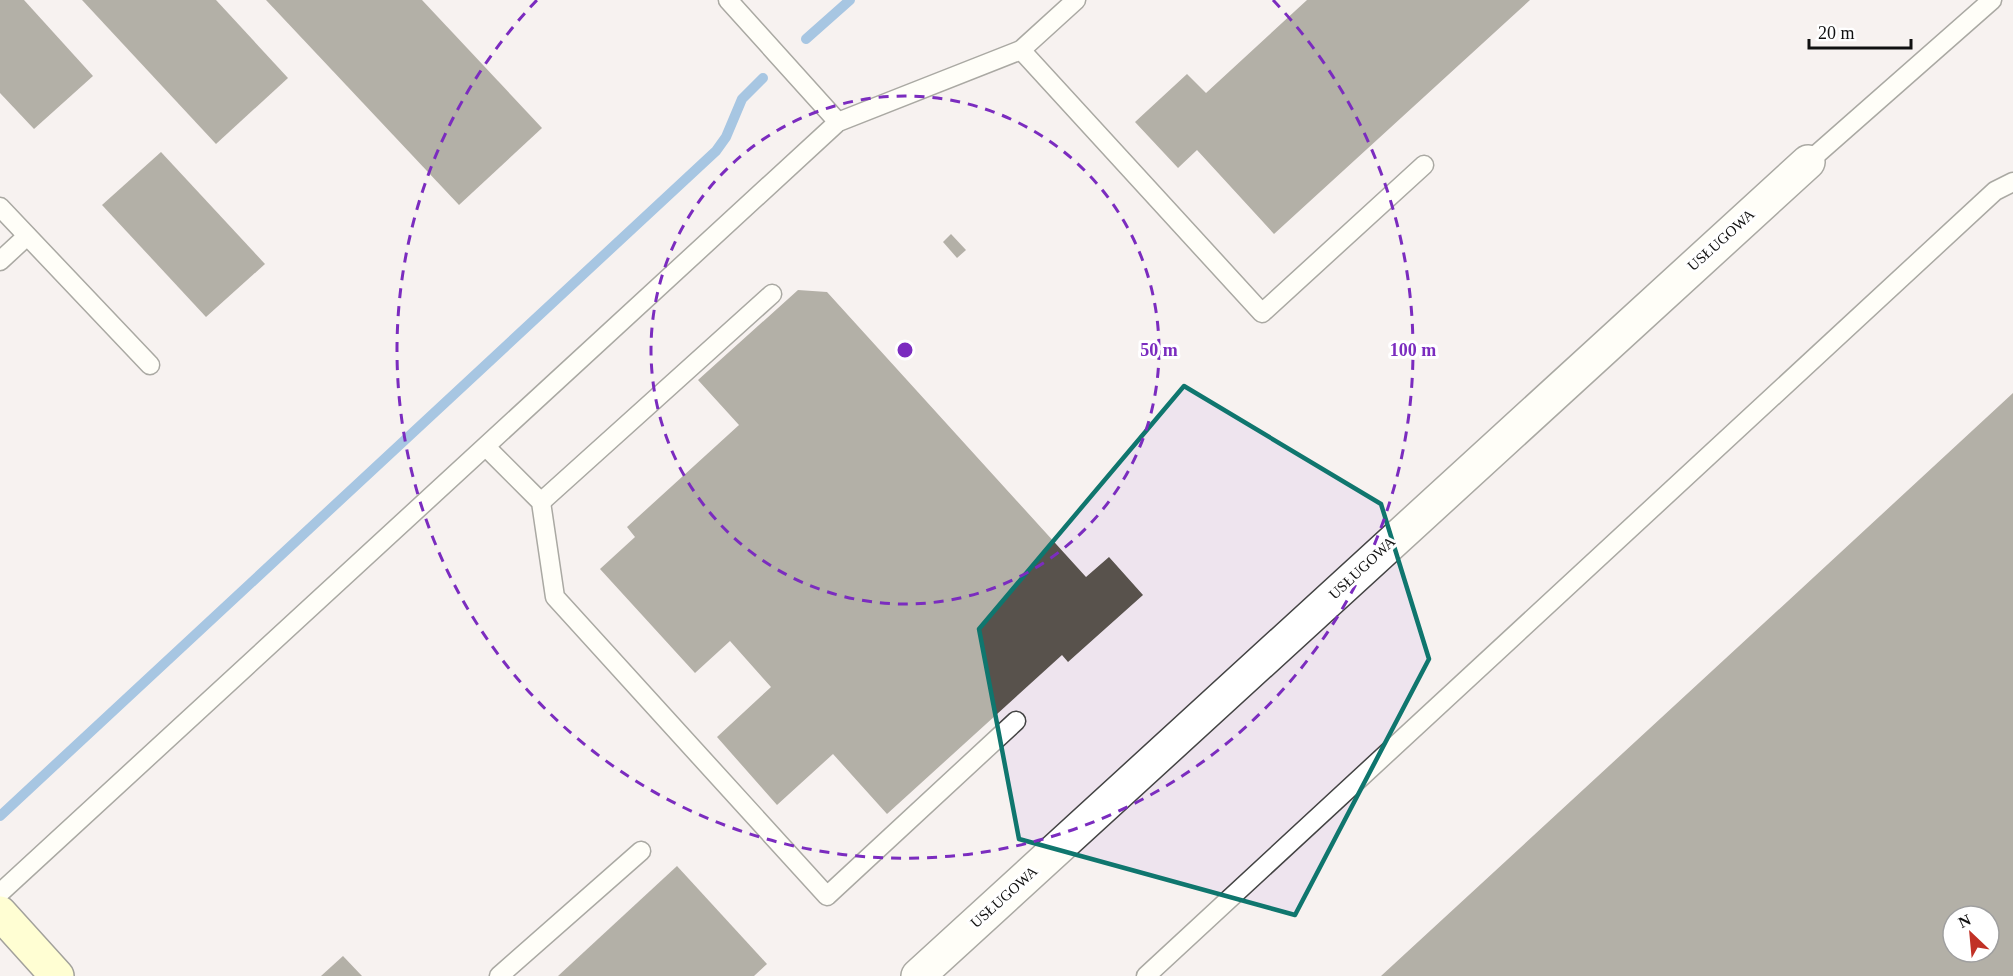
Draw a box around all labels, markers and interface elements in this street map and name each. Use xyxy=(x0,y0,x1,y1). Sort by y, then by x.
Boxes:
scale bar xyxy=(1809,12,1911,50)
text: 20 m xyxy=(1818,23,1855,43)
street label: USŁUGOWA xyxy=(1684,206,1758,274)
centre of rings xyxy=(895,340,915,360)
text: 50 m xyxy=(1140,340,1178,360)
text: 100 m xyxy=(1390,340,1436,360)
street label: USŁUGOWA xyxy=(1326,533,1398,603)
street label: USŁUGOWA xyxy=(967,863,1041,931)
north arrow xyxy=(1941,904,2001,964)
text: N xyxy=(1956,911,1974,931)

